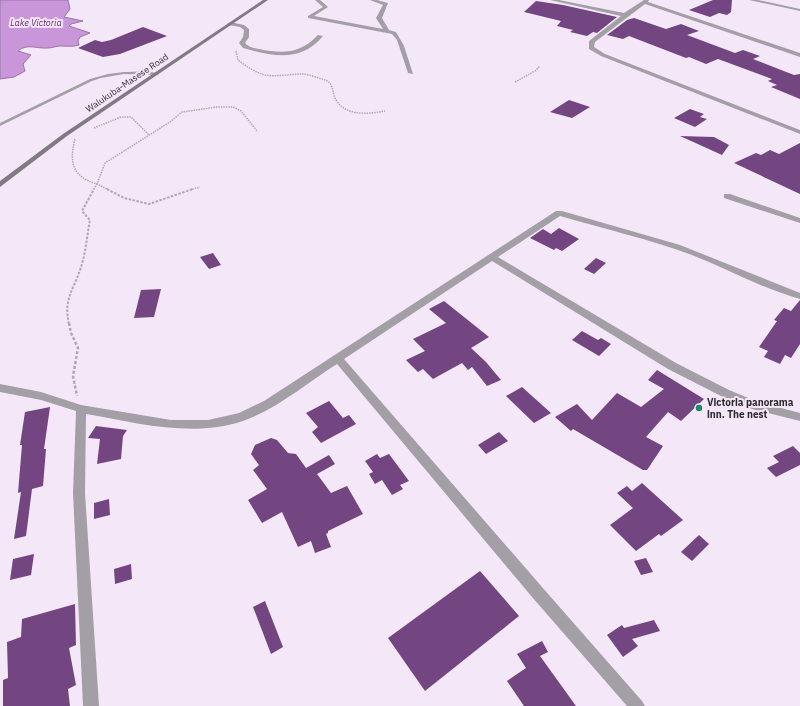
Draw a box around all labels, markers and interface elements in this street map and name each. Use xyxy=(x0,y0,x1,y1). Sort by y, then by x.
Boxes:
water label: Lake Victoria xyxy=(10,17,62,28)
street label: Walukuba-Masese Road xyxy=(83,51,170,114)
place label: Victoria panorama inn. The nest xyxy=(707,396,794,421)
marker: Victoria panorama inn. The nest xyxy=(694,403,704,413)

